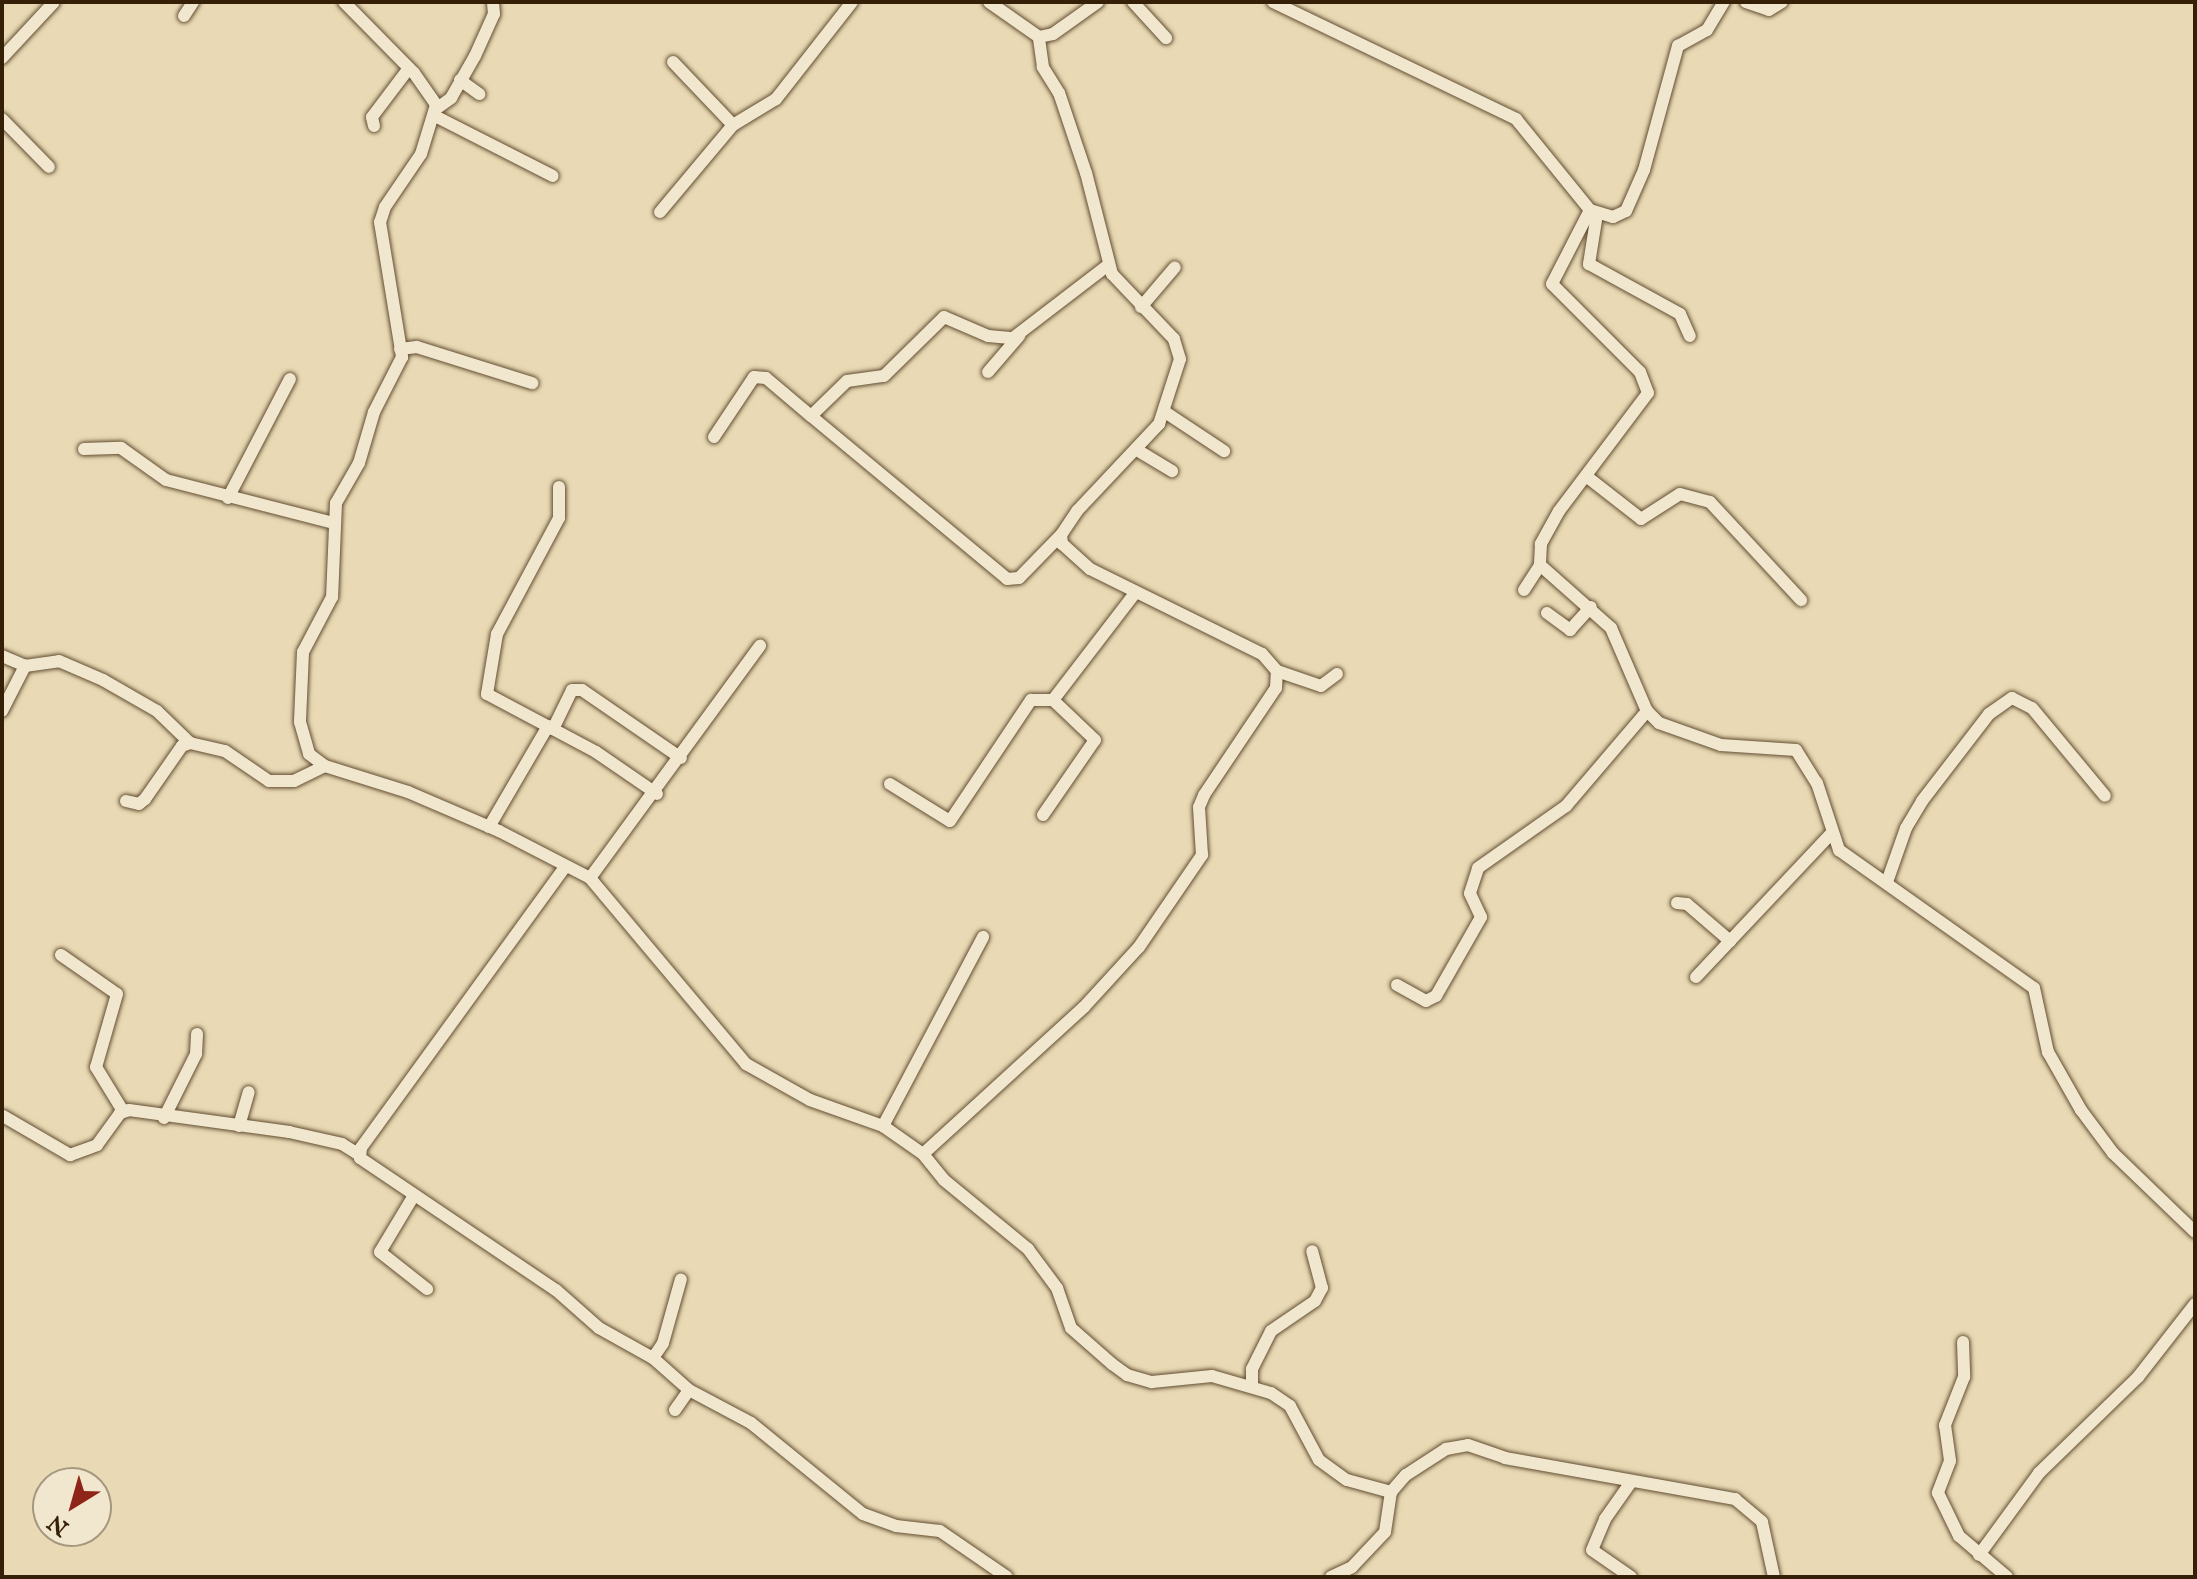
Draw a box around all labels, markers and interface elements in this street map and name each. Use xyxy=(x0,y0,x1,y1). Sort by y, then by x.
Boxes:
north arrow xyxy=(32,1467,112,1547)
text: N xyxy=(43,1508,75,1541)

